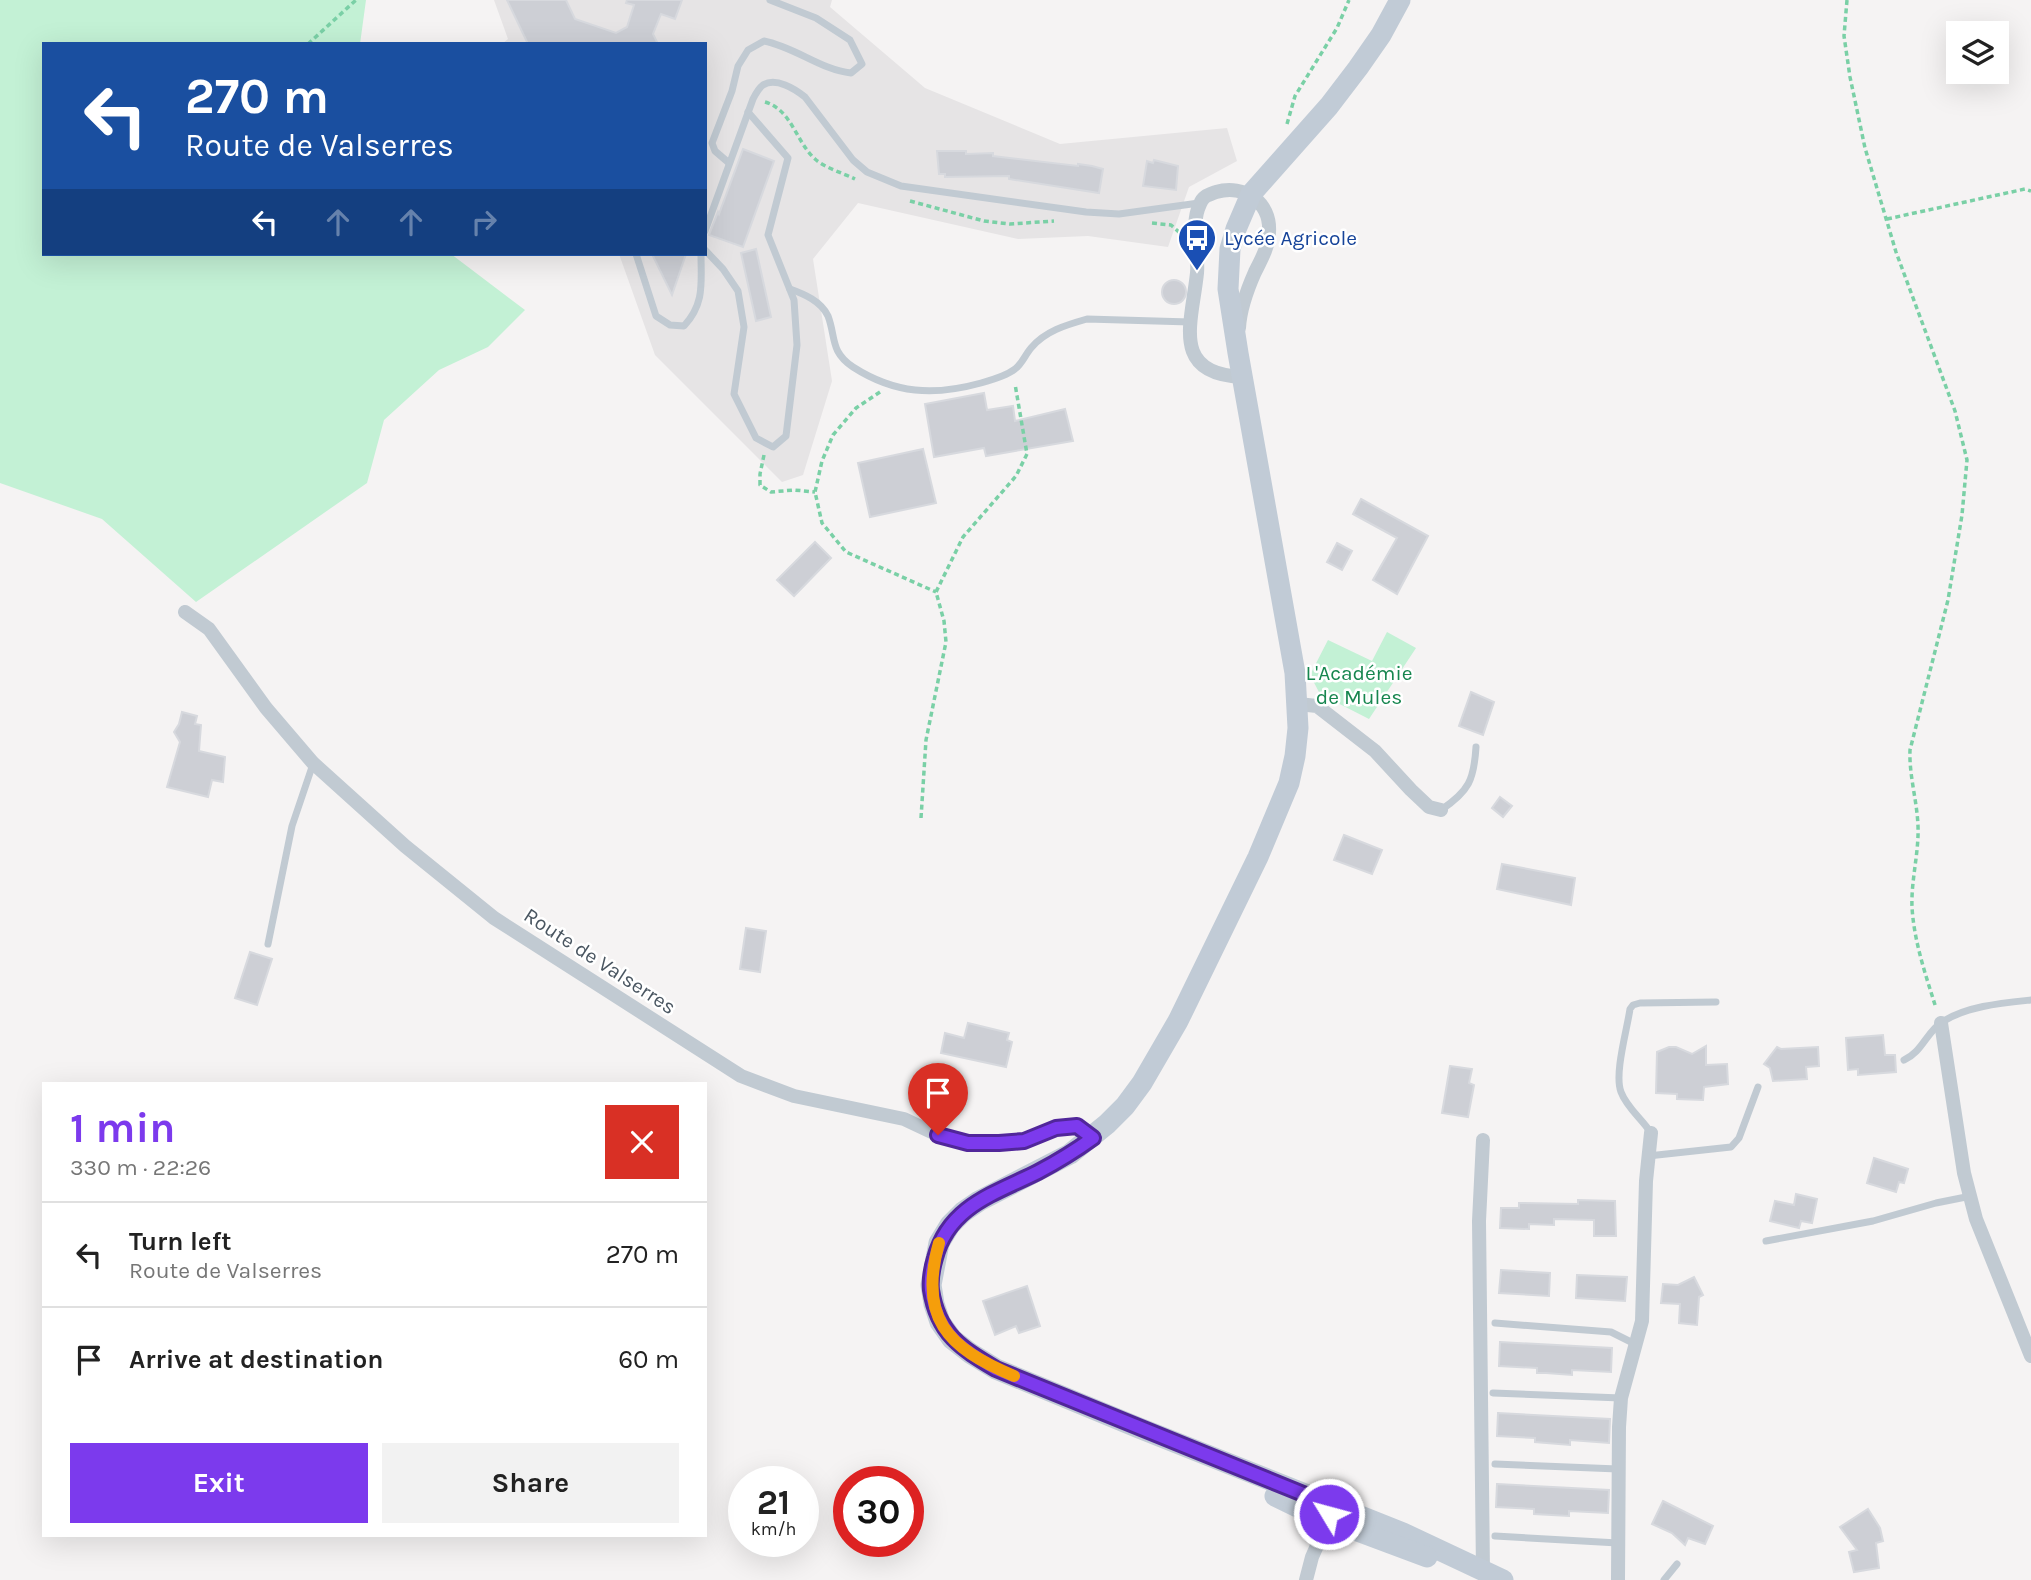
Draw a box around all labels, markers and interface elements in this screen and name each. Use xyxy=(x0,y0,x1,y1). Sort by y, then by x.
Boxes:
map controls xyxy=(1946,21,2009,84)
button: layers xyxy=(1946,21,2009,84)
text: 270 m xyxy=(185,68,329,125)
icon: left xyxy=(70,70,161,161)
text: Route de Valserres xyxy=(185,127,454,164)
icon: left xyxy=(246,203,284,241)
icon: ahead xyxy=(319,203,357,241)
icon: ahead xyxy=(392,203,430,241)
icon: right xyxy=(465,203,503,241)
bus stop icon: Lycée Agricole xyxy=(1176,217,1218,272)
place label: Lycée Agricole xyxy=(1224,226,1357,250)
park label: L'Académie de Mules xyxy=(1305,661,1413,709)
street label: Route de Valserres xyxy=(520,903,680,1019)
pin xyxy=(908,1063,968,1135)
icon: arrive xyxy=(919,1074,957,1112)
text: 1 min xyxy=(70,1103,175,1153)
button: close xyxy=(605,1105,679,1179)
text: 330 m · 22:26 xyxy=(70,1154,211,1181)
text: Turn left xyxy=(129,1226,231,1257)
icon: left xyxy=(70,1236,108,1274)
text: 270 m xyxy=(606,1239,679,1270)
text: Route de Valserres xyxy=(129,1257,322,1284)
icon: arrive xyxy=(70,1341,108,1379)
text: Arrive at destination xyxy=(129,1344,383,1375)
text: 60 m xyxy=(618,1344,679,1375)
button: Exit xyxy=(70,1443,368,1523)
button: Share xyxy=(382,1443,679,1523)
speed limit sign: 30 xyxy=(833,1466,924,1557)
position arrow xyxy=(1292,1477,1366,1551)
text: 21 xyxy=(757,1482,790,1523)
text: km/h xyxy=(751,1518,796,1540)

